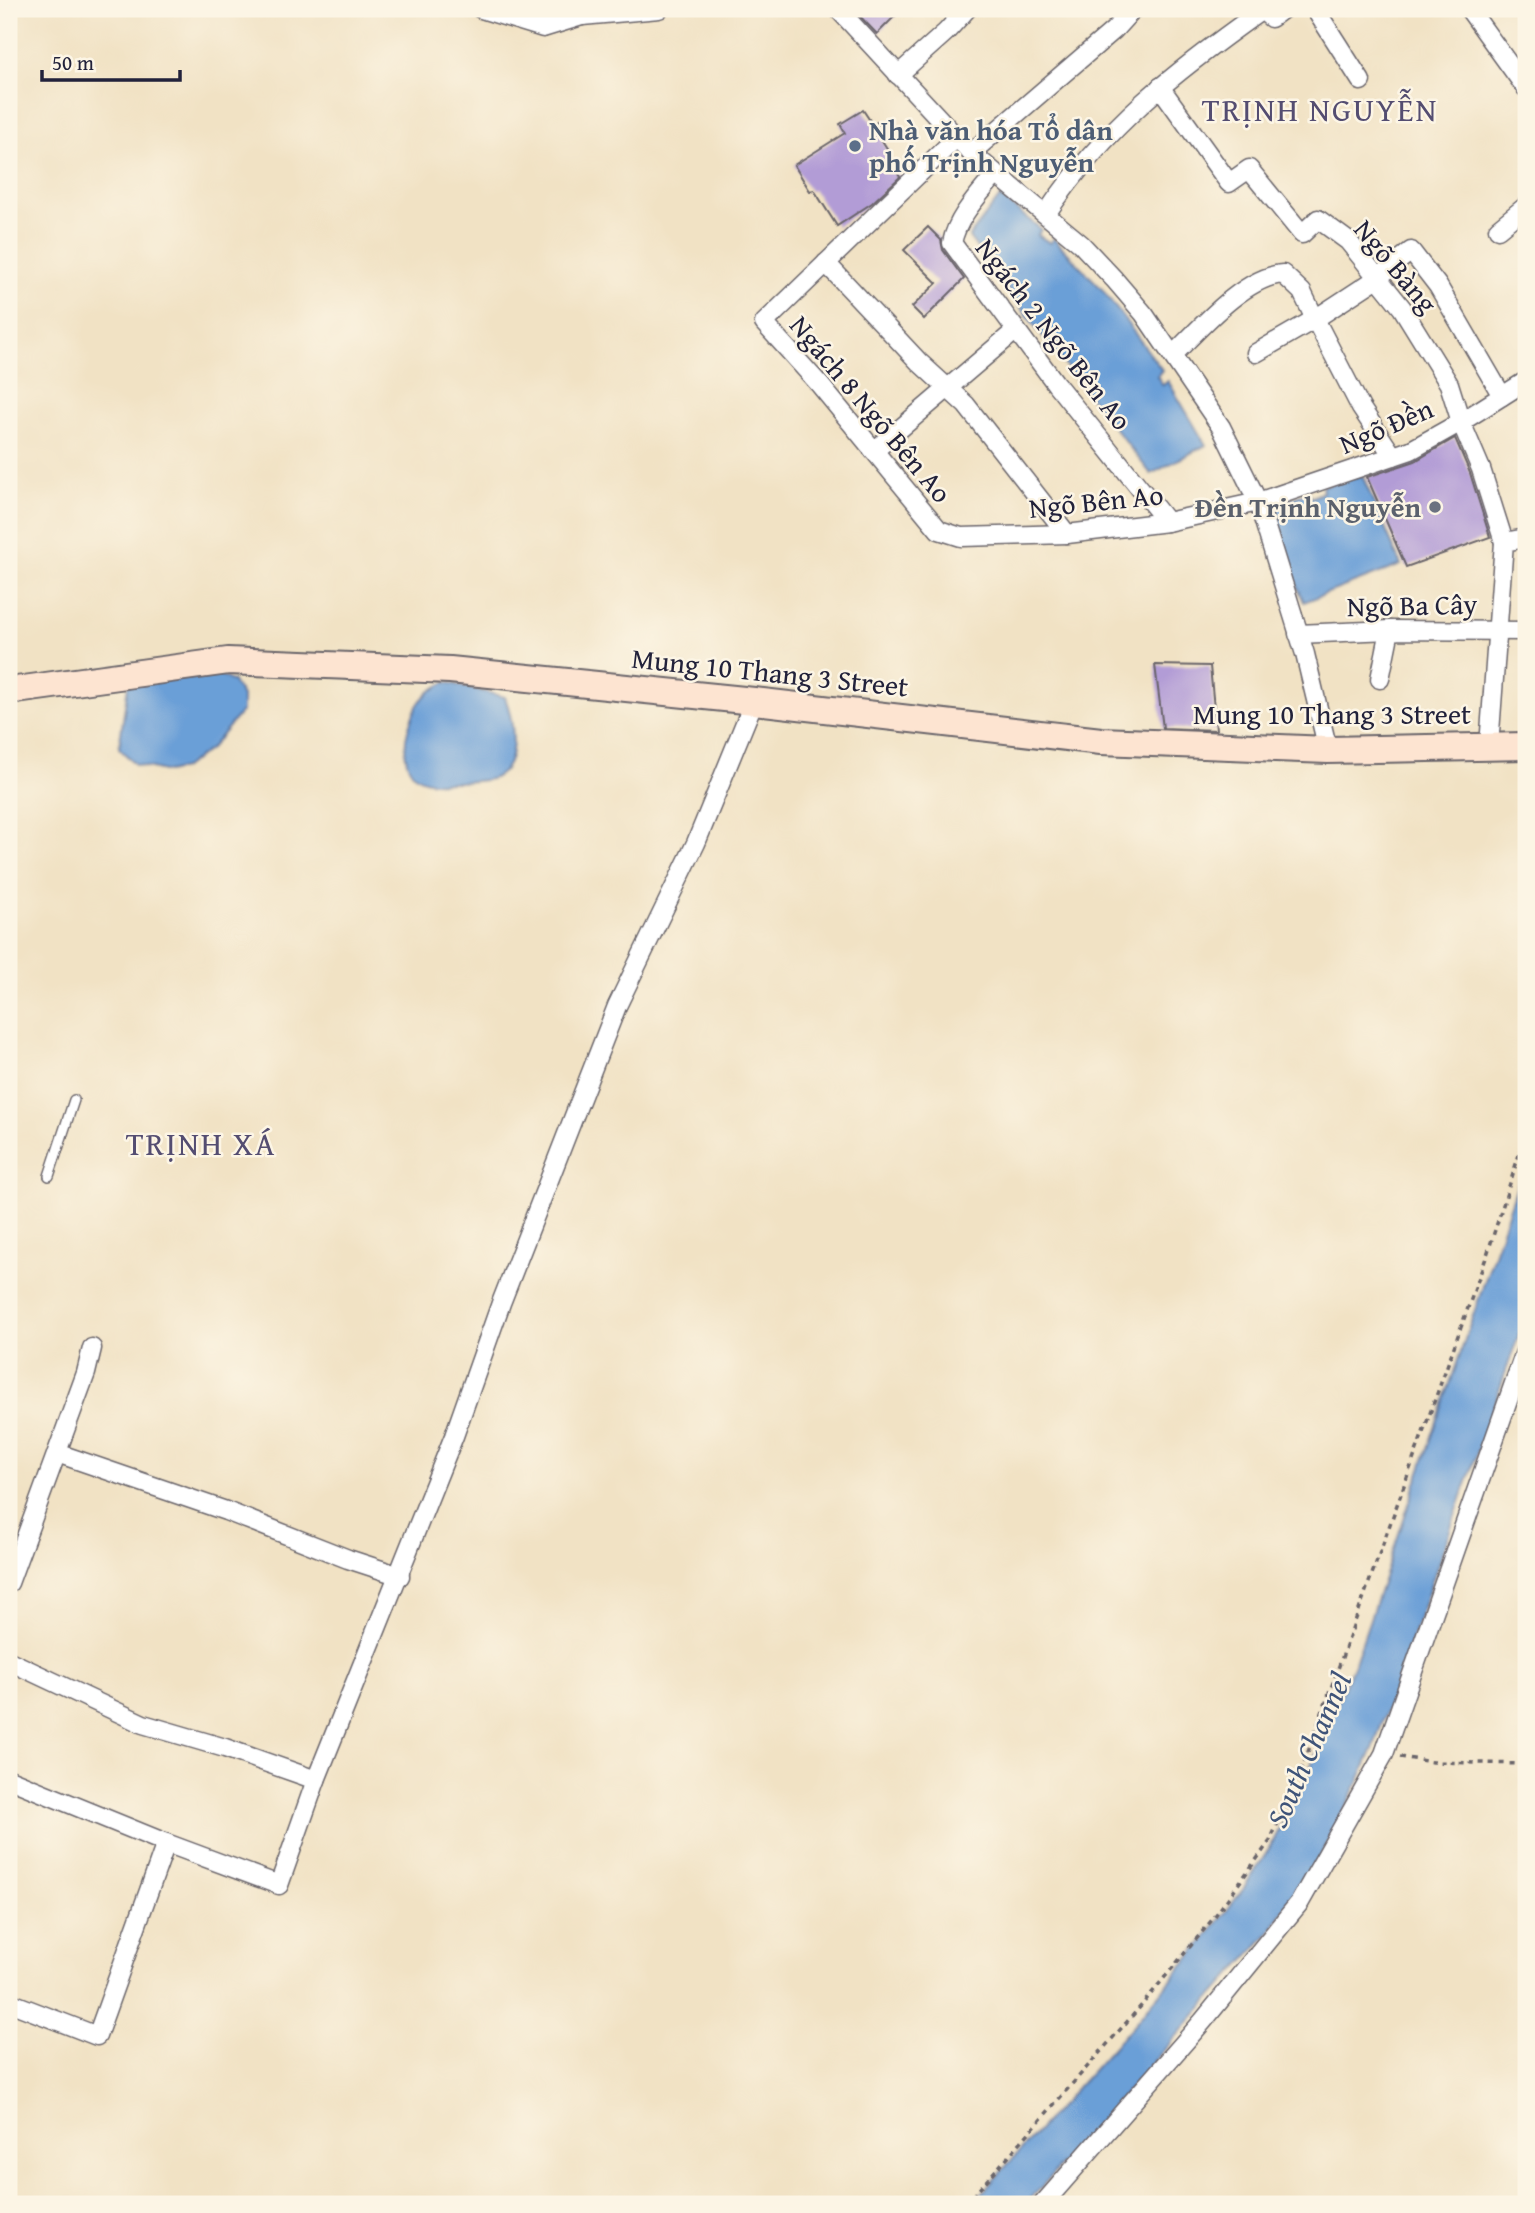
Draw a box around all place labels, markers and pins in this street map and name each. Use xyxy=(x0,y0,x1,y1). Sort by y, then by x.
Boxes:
place label: Nhà văn hóa Tổ dân phố Trịnh Nguyễn xyxy=(869,109,1113,182)
marker: Nhà văn hóa Tổ dân phố Trịnh Nguyễn xyxy=(847,138,863,154)
place label: Đền Trịnh Nguyễn xyxy=(1195,486,1421,527)
marker: Đền Trịnh Nguyễn xyxy=(1427,499,1443,515)

